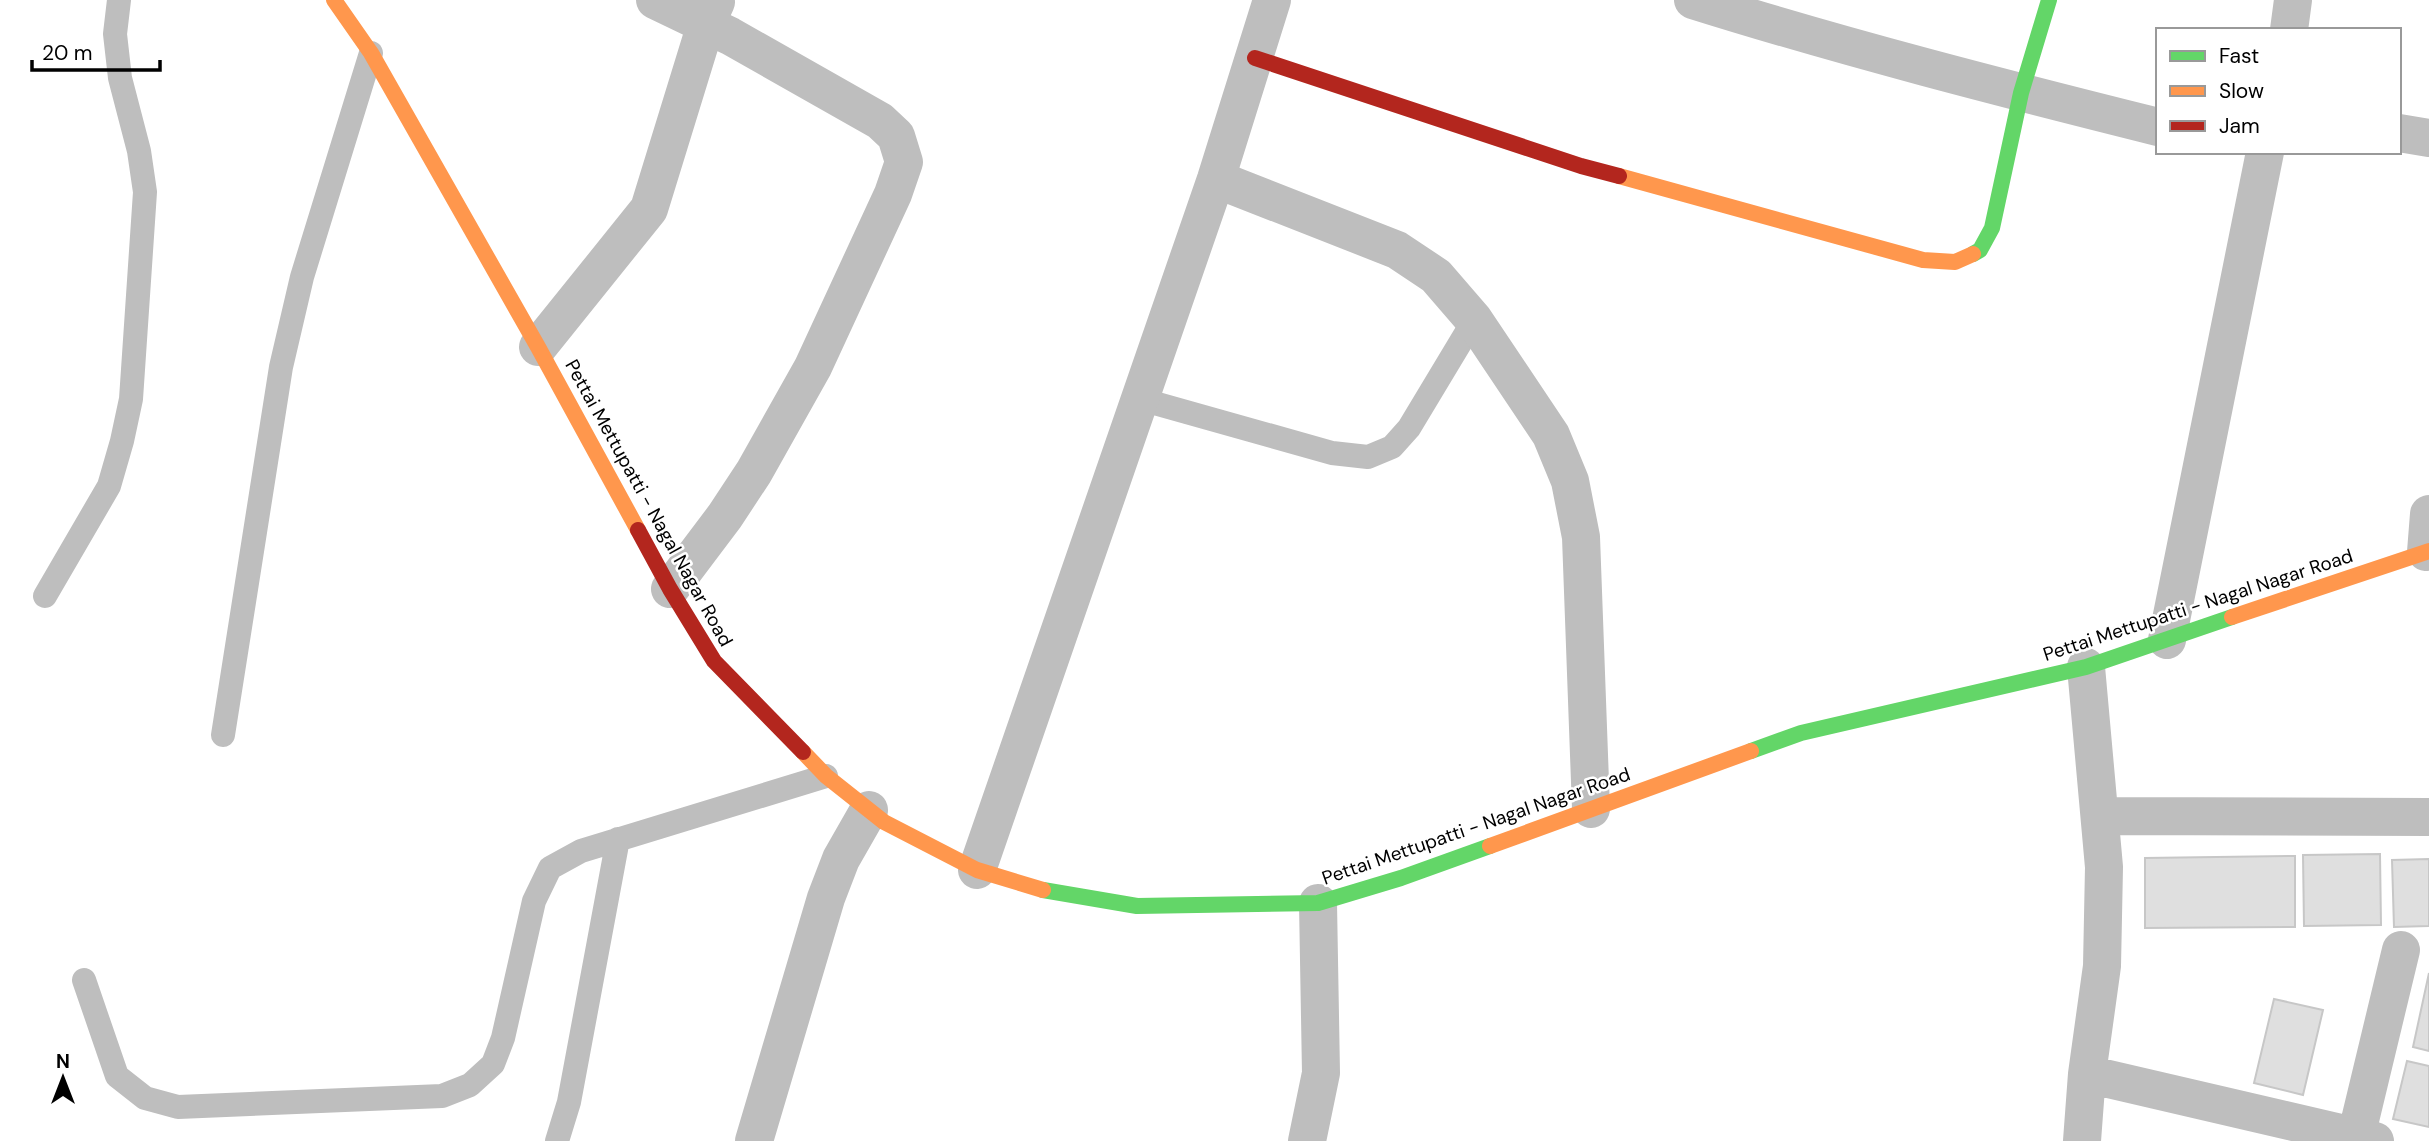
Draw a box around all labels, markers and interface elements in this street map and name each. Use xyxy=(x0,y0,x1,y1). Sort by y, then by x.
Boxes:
scale bar xyxy=(32,28,159,72)
legend xyxy=(2156,28,2401,154)
text: 20 m xyxy=(42,39,93,67)
text: Fast xyxy=(2219,42,2259,70)
text: Slow xyxy=(2219,77,2264,105)
text: Jam xyxy=(2219,112,2260,140)
street label: Pettai Mettupatti - Nagal Nagar Road xyxy=(559,355,739,651)
street label: Pettai Mettupatti - Nagal Nagar Road xyxy=(2040,543,2356,667)
street label: Pettai Mettupatti - Nagal Nagar Road xyxy=(1319,761,1633,891)
north arrow xyxy=(28,1043,98,1113)
text: N xyxy=(56,1049,70,1074)

